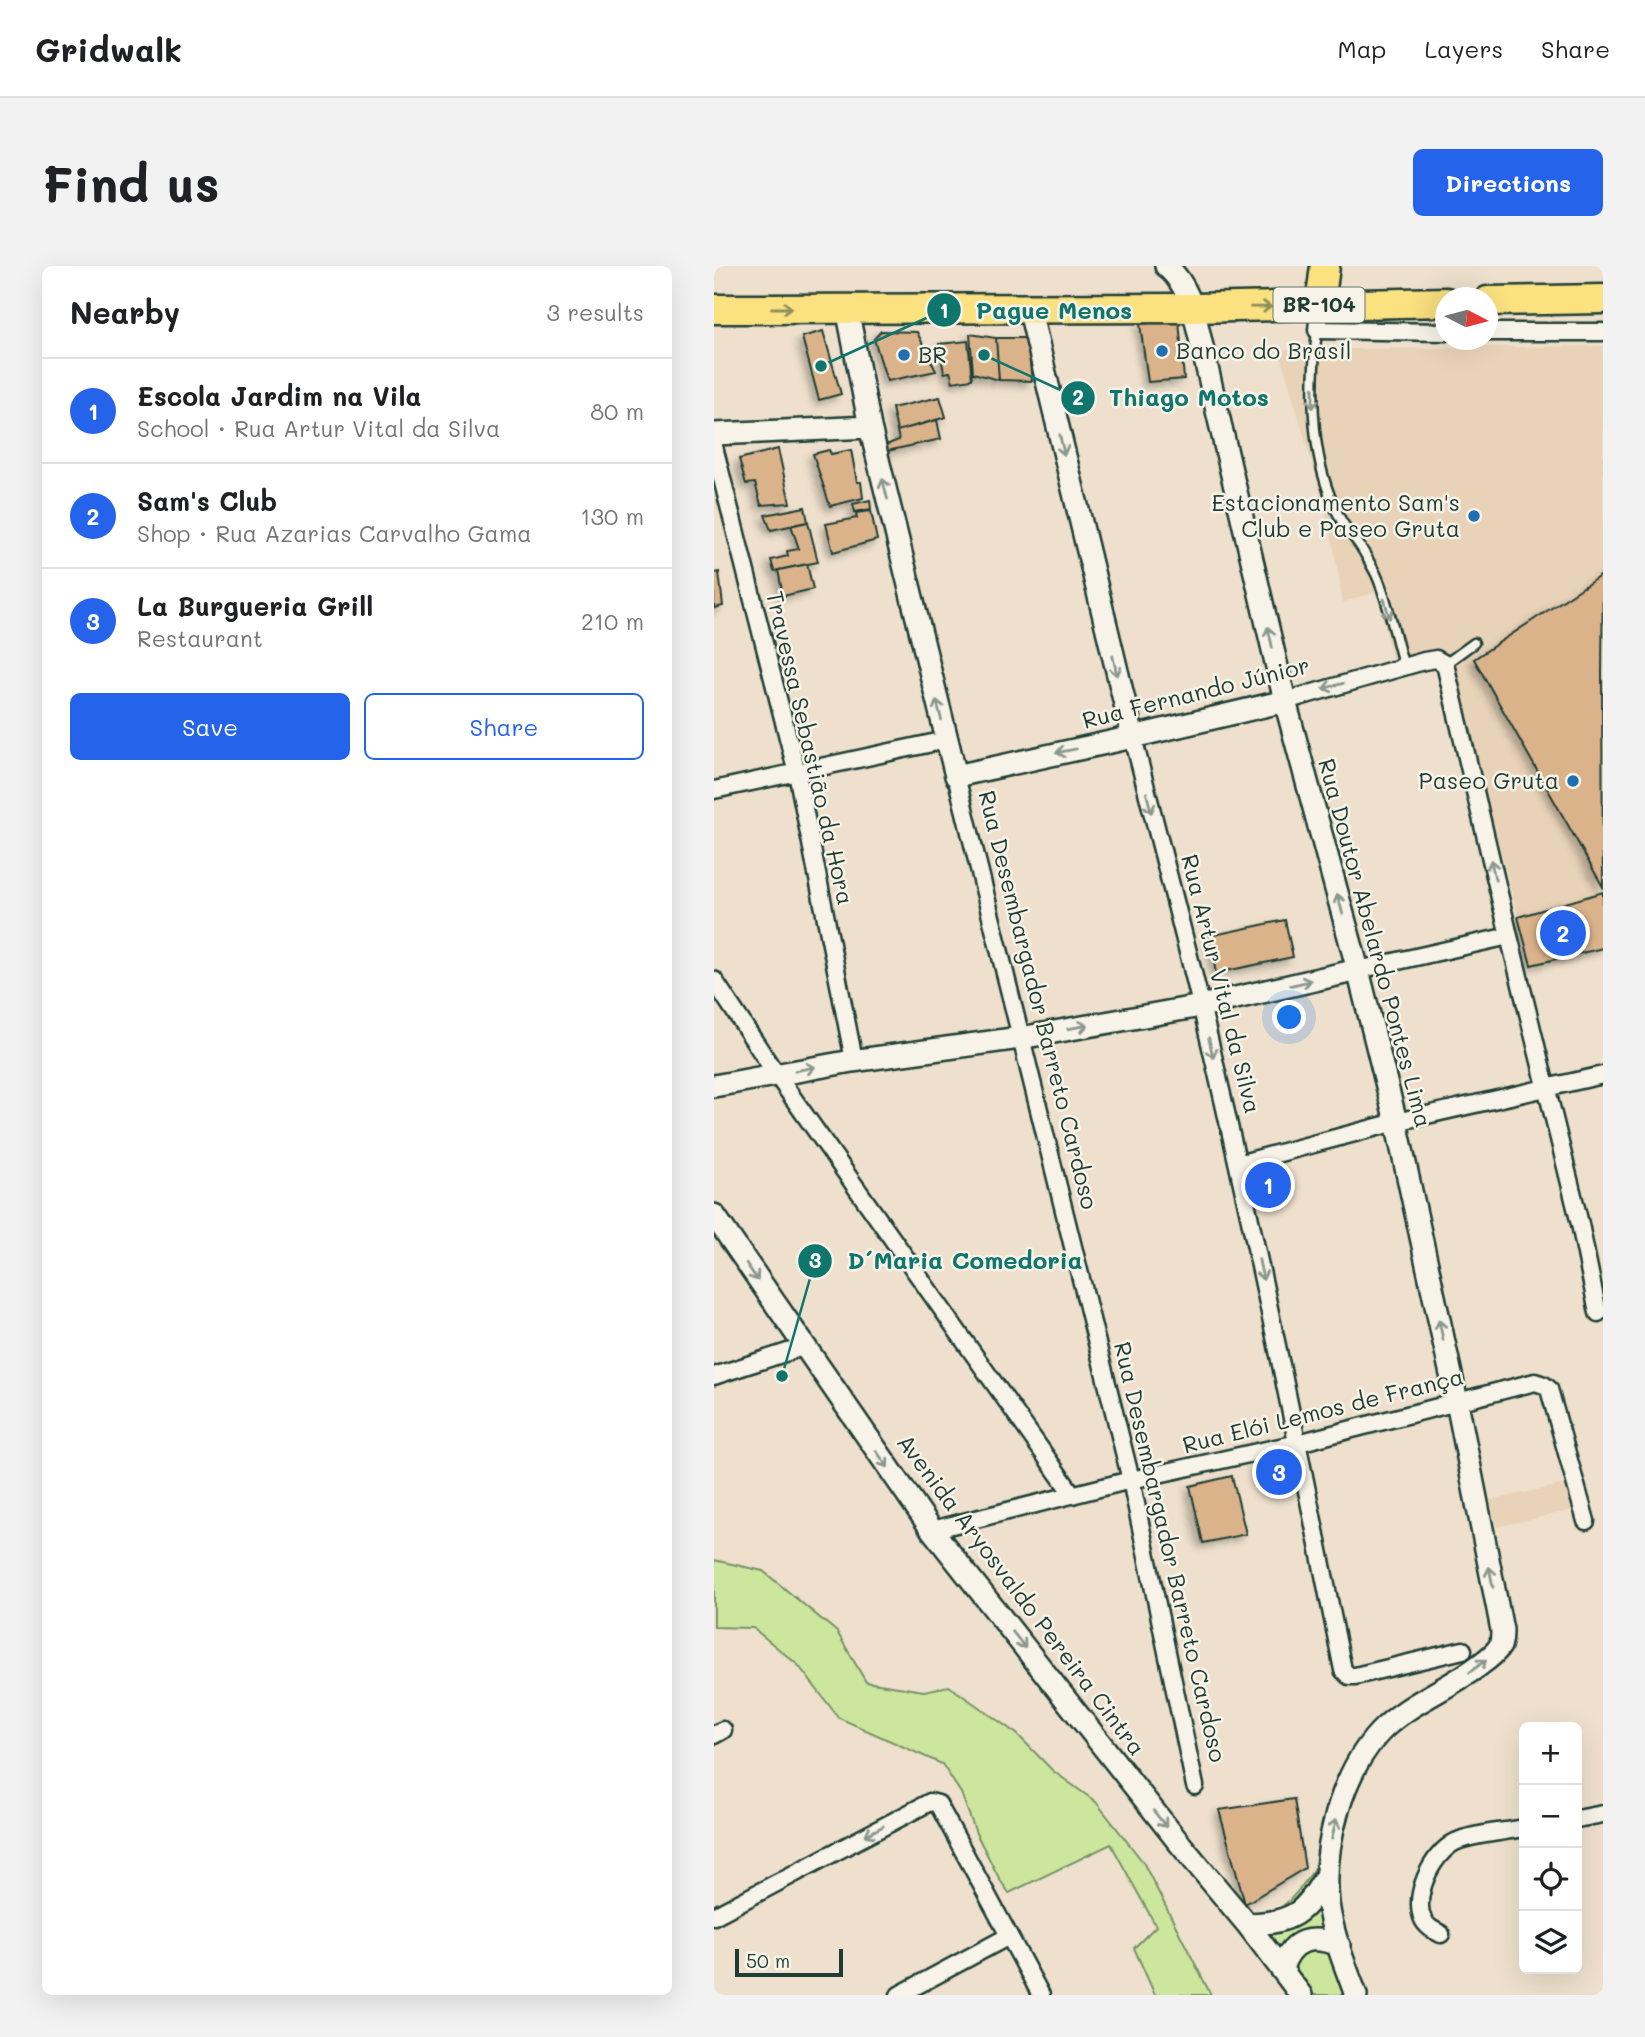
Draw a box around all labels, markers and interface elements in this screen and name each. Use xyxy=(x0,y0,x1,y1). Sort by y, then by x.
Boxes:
text: Gridwalk xyxy=(35,27,182,70)
text: Map xyxy=(1338,33,1386,64)
text: Layers xyxy=(1424,33,1503,64)
text: Share xyxy=(1541,33,1610,64)
button: Directions xyxy=(1413,149,1603,216)
text: Find us xyxy=(42,151,220,214)
north arrow xyxy=(1435,287,1498,350)
callout: Pague Menos xyxy=(926,288,1146,333)
road number: BR-104 xyxy=(1274,288,1364,322)
text: Nearby xyxy=(70,292,180,332)
text: Pague Menos xyxy=(976,294,1132,325)
text: 1 xyxy=(939,296,949,323)
text: 3 results xyxy=(547,297,644,327)
one-way arrow xyxy=(1249,300,1272,313)
one-way arrow xyxy=(770,302,793,315)
place label: Banco do Brasil xyxy=(1176,335,1352,365)
place label: BR xyxy=(918,339,947,369)
marker: Banco do Brasil xyxy=(1154,343,1170,359)
marker: BR xyxy=(896,347,912,363)
callout: Thiago Motos xyxy=(1060,375,1283,420)
text: Escola Jardim na Vila xyxy=(137,379,422,413)
text: Thiago Motos xyxy=(1109,381,1269,412)
text: 2 xyxy=(1072,383,1084,410)
one-way arrow xyxy=(1306,387,1320,410)
text: 1 xyxy=(88,396,98,426)
text: 80 m xyxy=(590,396,644,426)
text: School · Rua Artur Vital da Silva xyxy=(137,413,500,443)
one-way arrow xyxy=(1056,433,1069,456)
one-way arrow xyxy=(878,478,891,501)
text: Sam's Club xyxy=(137,484,277,518)
place label: Estacionamento Sam's Club e Paseo Gruta xyxy=(1212,487,1460,543)
text: 2 xyxy=(87,501,99,531)
text: 130 m xyxy=(580,501,644,531)
marker: Estacionamento Sam's Club e Paseo Gruta xyxy=(1466,508,1482,524)
text: Shop · Rua Azarias Carvalho Gama xyxy=(137,518,532,548)
street label: Travessa Sebastião da Hora xyxy=(760,588,862,908)
text: La Burgueria Grill xyxy=(137,589,373,623)
one-way arrow xyxy=(1382,598,1395,620)
text: 3 xyxy=(86,606,100,636)
text: 210 m xyxy=(581,606,644,636)
text: Restaurant xyxy=(137,623,263,653)
one-way arrow xyxy=(1262,626,1275,648)
street label: Rua Fernando Júnior xyxy=(1079,649,1313,735)
one-way arrow xyxy=(1109,654,1123,677)
one-way arrow xyxy=(1322,681,1344,694)
button: Save xyxy=(70,693,350,760)
button: Share xyxy=(364,693,644,760)
one-way arrow xyxy=(931,699,945,722)
one-way arrow xyxy=(1055,744,1078,758)
street label: Rua Doutor Abelardo Pontes Lima xyxy=(1312,755,1440,1131)
place label: Paseo Gruta xyxy=(1419,765,1559,795)
marker: Paseo Gruta xyxy=(1565,773,1581,789)
street label: Rua Desembargador Barreto Cardoso xyxy=(972,787,1106,1212)
one-way arrow xyxy=(1143,791,1156,814)
street label: Rua Artur Vital da Silva xyxy=(1175,851,1269,1116)
one-way arrow xyxy=(1486,859,1499,882)
one-way arrow xyxy=(1333,893,1346,916)
pin: 2 xyxy=(1540,907,1586,959)
one-way arrow xyxy=(1290,975,1312,988)
your location xyxy=(1272,1000,1306,1034)
one-way arrow xyxy=(1067,1020,1089,1033)
one-way arrow xyxy=(1205,1036,1218,1059)
one-way arrow xyxy=(793,1061,816,1075)
pin: 1 xyxy=(1245,1159,1291,1211)
callout: D´Maria Comedoria xyxy=(798,1238,1096,1283)
text: D´Maria Comedoria xyxy=(847,1244,1083,1275)
text: 3 xyxy=(809,1246,821,1273)
one-way arrow xyxy=(1254,1258,1268,1281)
one-way arrow xyxy=(745,1262,759,1281)
one-way arrow xyxy=(1434,1319,1448,1342)
street label: Rua Desembargador Barreto Cardoso xyxy=(1108,1339,1234,1765)
street label: Rua Elói Lemos de França xyxy=(1179,1361,1466,1459)
street label: Avenida Aryosvaldo Pereira Cintra xyxy=(891,1428,1153,1761)
pin: 3 xyxy=(1256,1446,1302,1498)
one-way arrow xyxy=(875,1449,889,1468)
one-way arrow xyxy=(1484,1566,1497,1589)
one-way arrow xyxy=(1011,1630,1026,1649)
one-way arrow xyxy=(1468,1659,1487,1674)
map controls xyxy=(1519,1722,1582,1974)
button: + xyxy=(1519,1722,1582,1785)
button: − xyxy=(1519,1785,1582,1848)
one-way arrow xyxy=(1152,1809,1168,1827)
one-way arrow xyxy=(1328,1819,1341,1841)
one-way arrow xyxy=(864,1825,885,1839)
button: locate xyxy=(1519,1848,1582,1911)
button: layers xyxy=(1519,1911,1582,1974)
scale bar xyxy=(735,1946,844,1978)
text: 50 m xyxy=(746,1948,790,1973)

